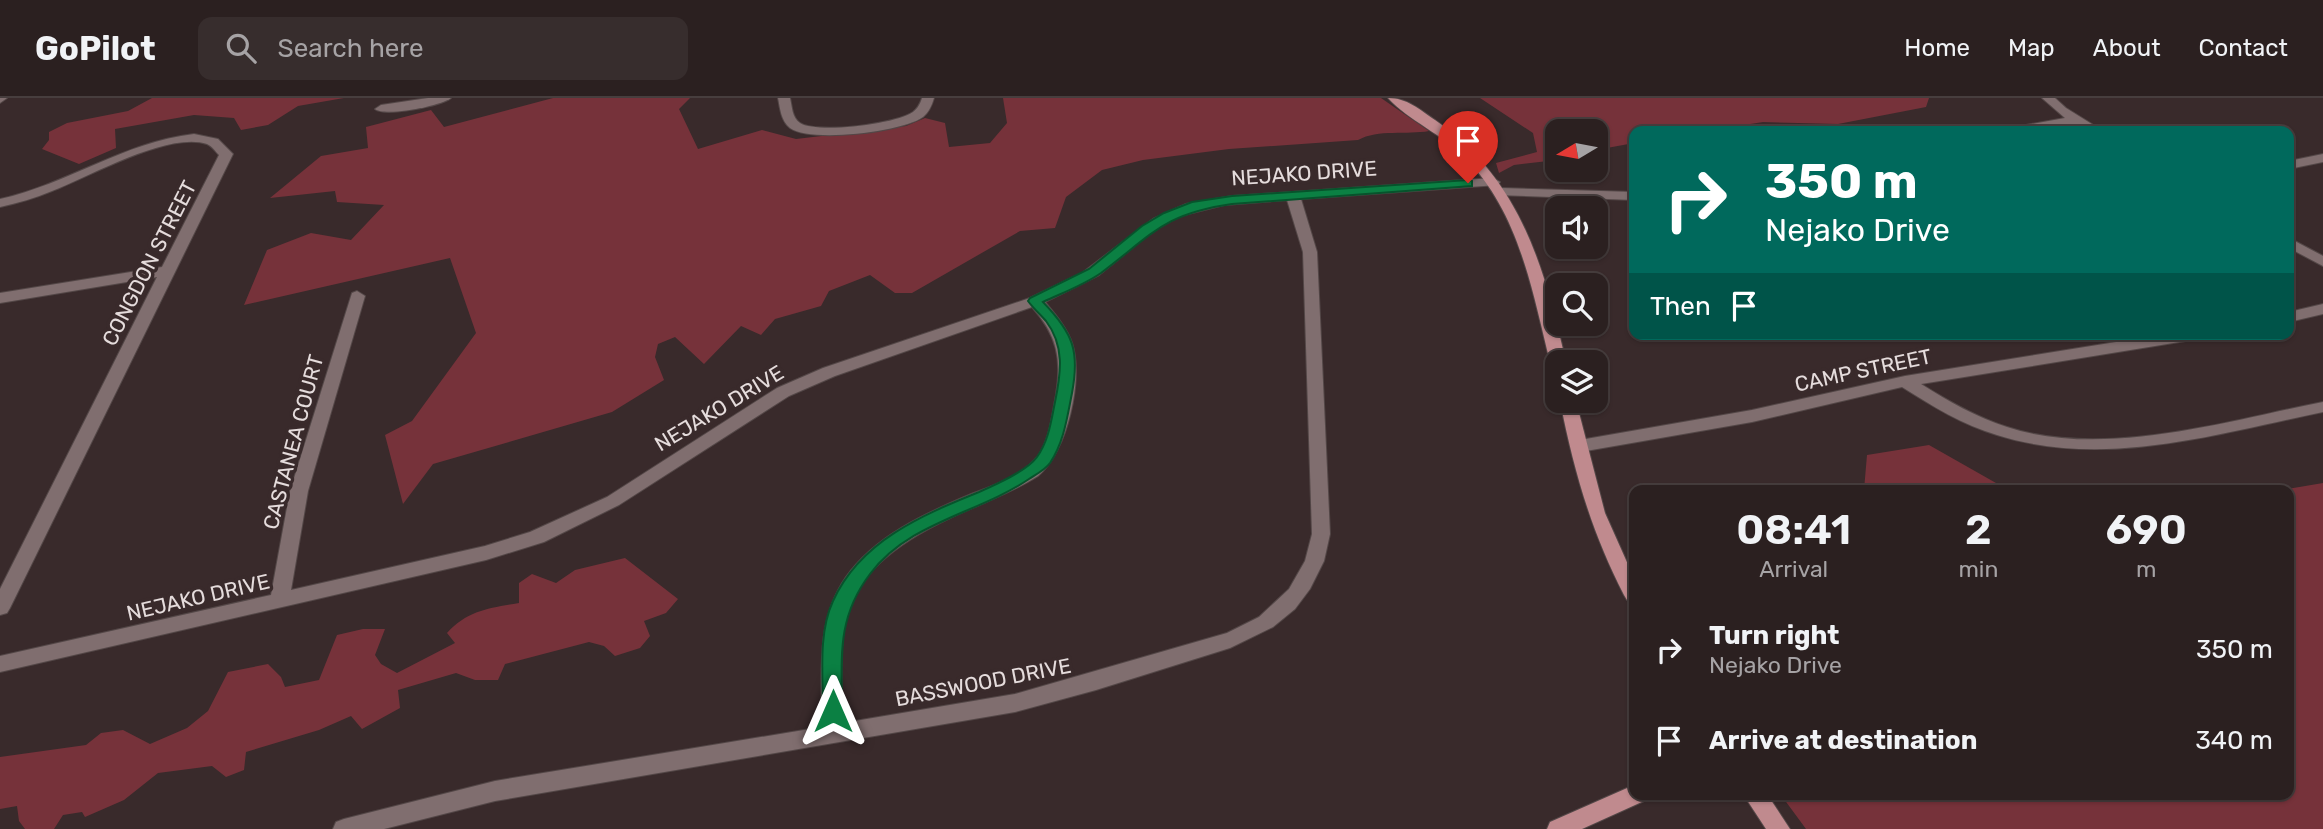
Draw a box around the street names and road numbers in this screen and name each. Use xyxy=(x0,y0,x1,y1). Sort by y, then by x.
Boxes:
street label: NEJAKO DRIVE xyxy=(1230,155,1378,191)
street label: CONGDON STREET xyxy=(97,176,201,350)
street label: CAMP STREET xyxy=(1792,343,1934,397)
street label: CASTANEA COURT xyxy=(258,352,328,532)
street label: NEJAKO DRIVE xyxy=(650,360,788,456)
street label: NEJAKO DRIVE xyxy=(124,568,272,626)
street label: BASSWOOD DRIVE xyxy=(893,653,1073,711)

